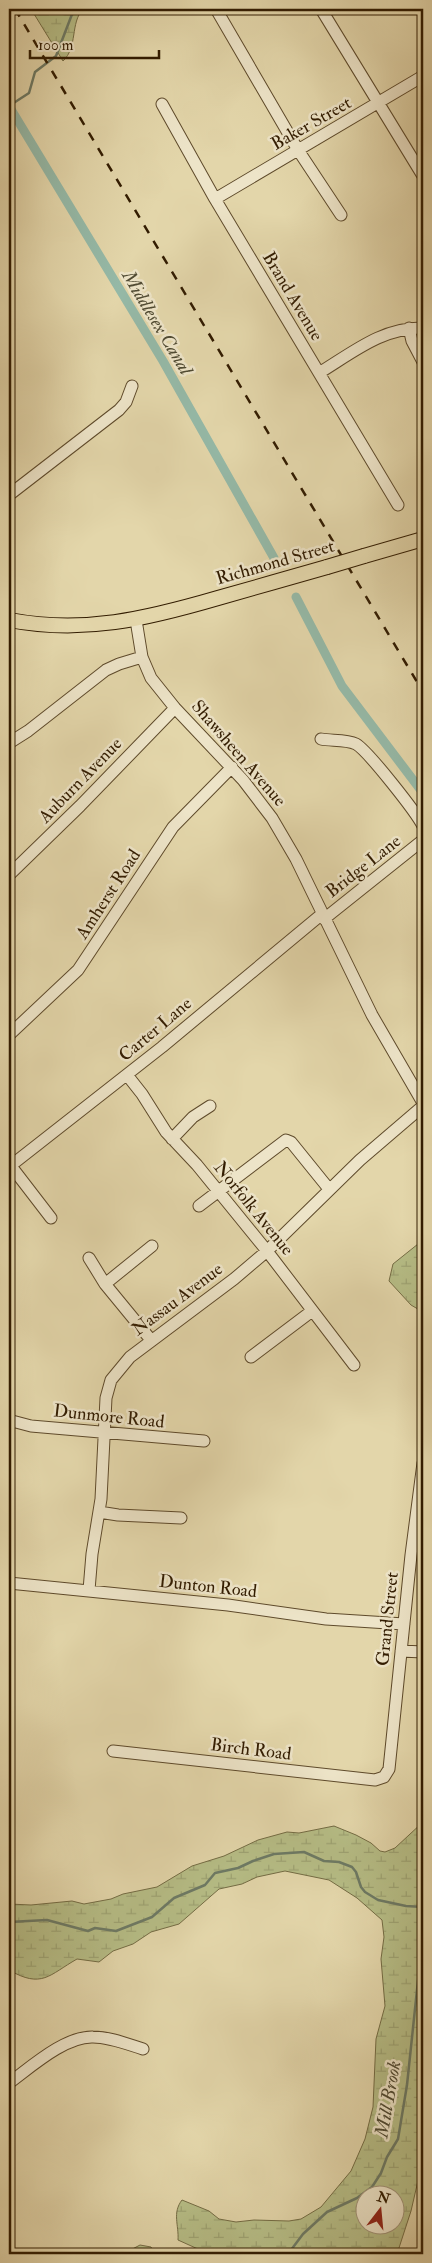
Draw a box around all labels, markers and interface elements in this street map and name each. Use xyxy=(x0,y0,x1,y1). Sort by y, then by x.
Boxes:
scale bar xyxy=(30,28,159,60)
text: 100 m xyxy=(38,36,74,55)
street label: Baker Street xyxy=(267,91,356,156)
street label: Brand Avenue xyxy=(257,248,328,345)
water label: Middlesex Canal xyxy=(116,265,199,381)
street label: Richmond Street xyxy=(213,535,337,590)
street label: Shawsheen Avenue xyxy=(186,695,291,812)
street label: Auburn Avenue xyxy=(33,732,127,829)
street label: Bridge Lane xyxy=(321,830,406,903)
street label: Amherst Road xyxy=(70,845,146,944)
street label: Carter Lane xyxy=(114,992,197,1067)
street label: Norfolk Avenue xyxy=(209,1157,299,1260)
street label: Nassau Avenue xyxy=(127,1257,228,1341)
street label: Dunmore Road xyxy=(52,1399,166,1434)
street label: Dunton Road xyxy=(158,1570,258,1603)
street label: Grand Street xyxy=(371,1571,404,1667)
street label: Birch Road xyxy=(209,1733,293,1766)
water label: Mill Brook xyxy=(369,2059,407,2140)
north arrow xyxy=(354,2186,404,2236)
text: N xyxy=(374,2188,392,2208)

